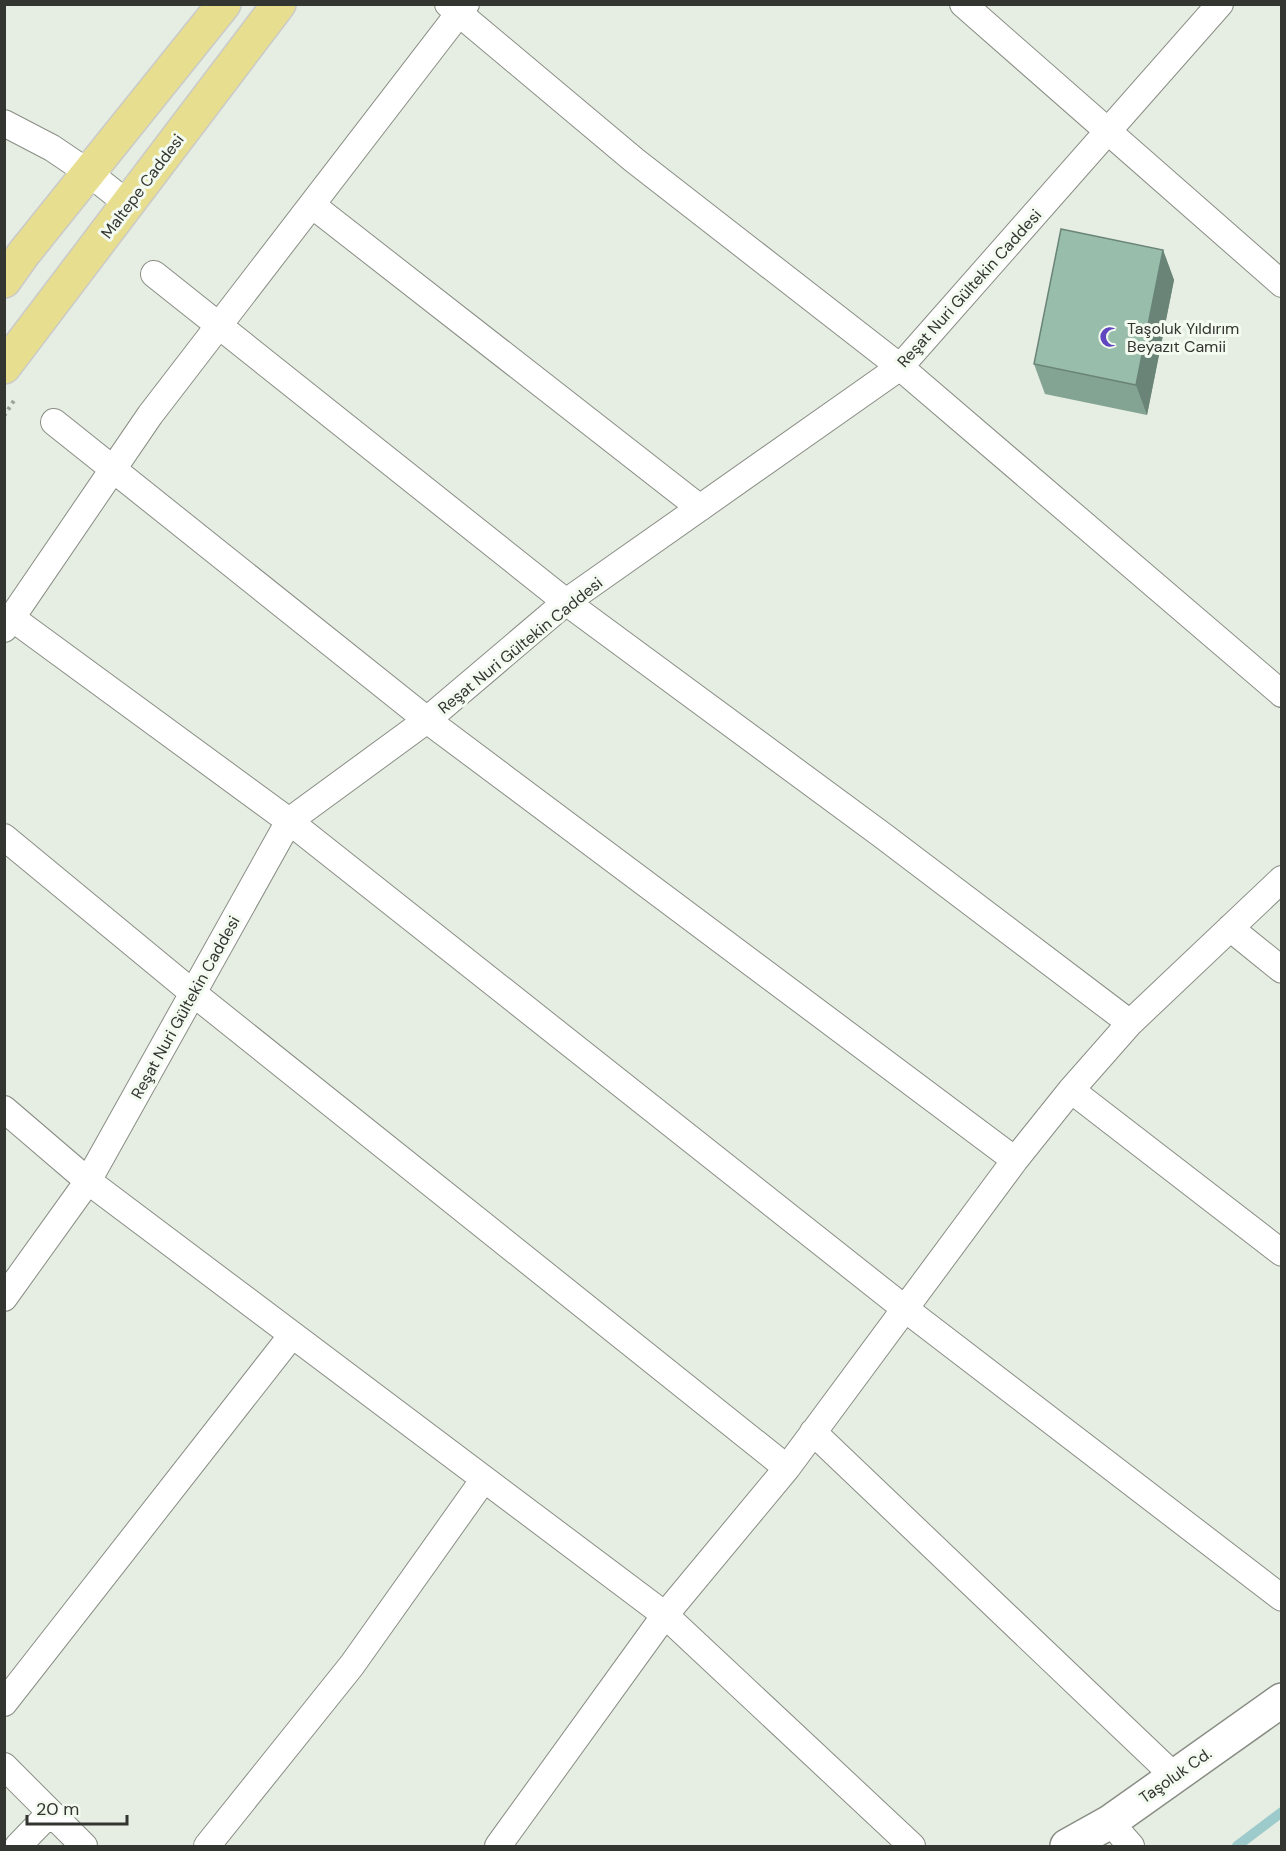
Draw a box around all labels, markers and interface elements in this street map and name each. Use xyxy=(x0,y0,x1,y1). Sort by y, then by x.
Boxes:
street label: Maltepe Caddesi xyxy=(96,130,189,243)
street label: Reşat Nuri Gültekin Caddesi xyxy=(893,205,1046,372)
place label: Taşoluk Yıldırım Beyazıt Camii xyxy=(1127,318,1239,357)
mosque icon: Taşoluk Yıldırım Beyazıt Camii xyxy=(1098,325,1122,349)
street label: Reşat Nuri Gültekin Caddesi xyxy=(434,572,607,718)
street label: Reşat Nuri Gültekin Caddesi xyxy=(126,912,245,1102)
street label: Taşoluk Cd. xyxy=(1135,1743,1216,1808)
scale bar xyxy=(27,1788,128,1826)
text: 20 m xyxy=(36,1797,79,1821)

